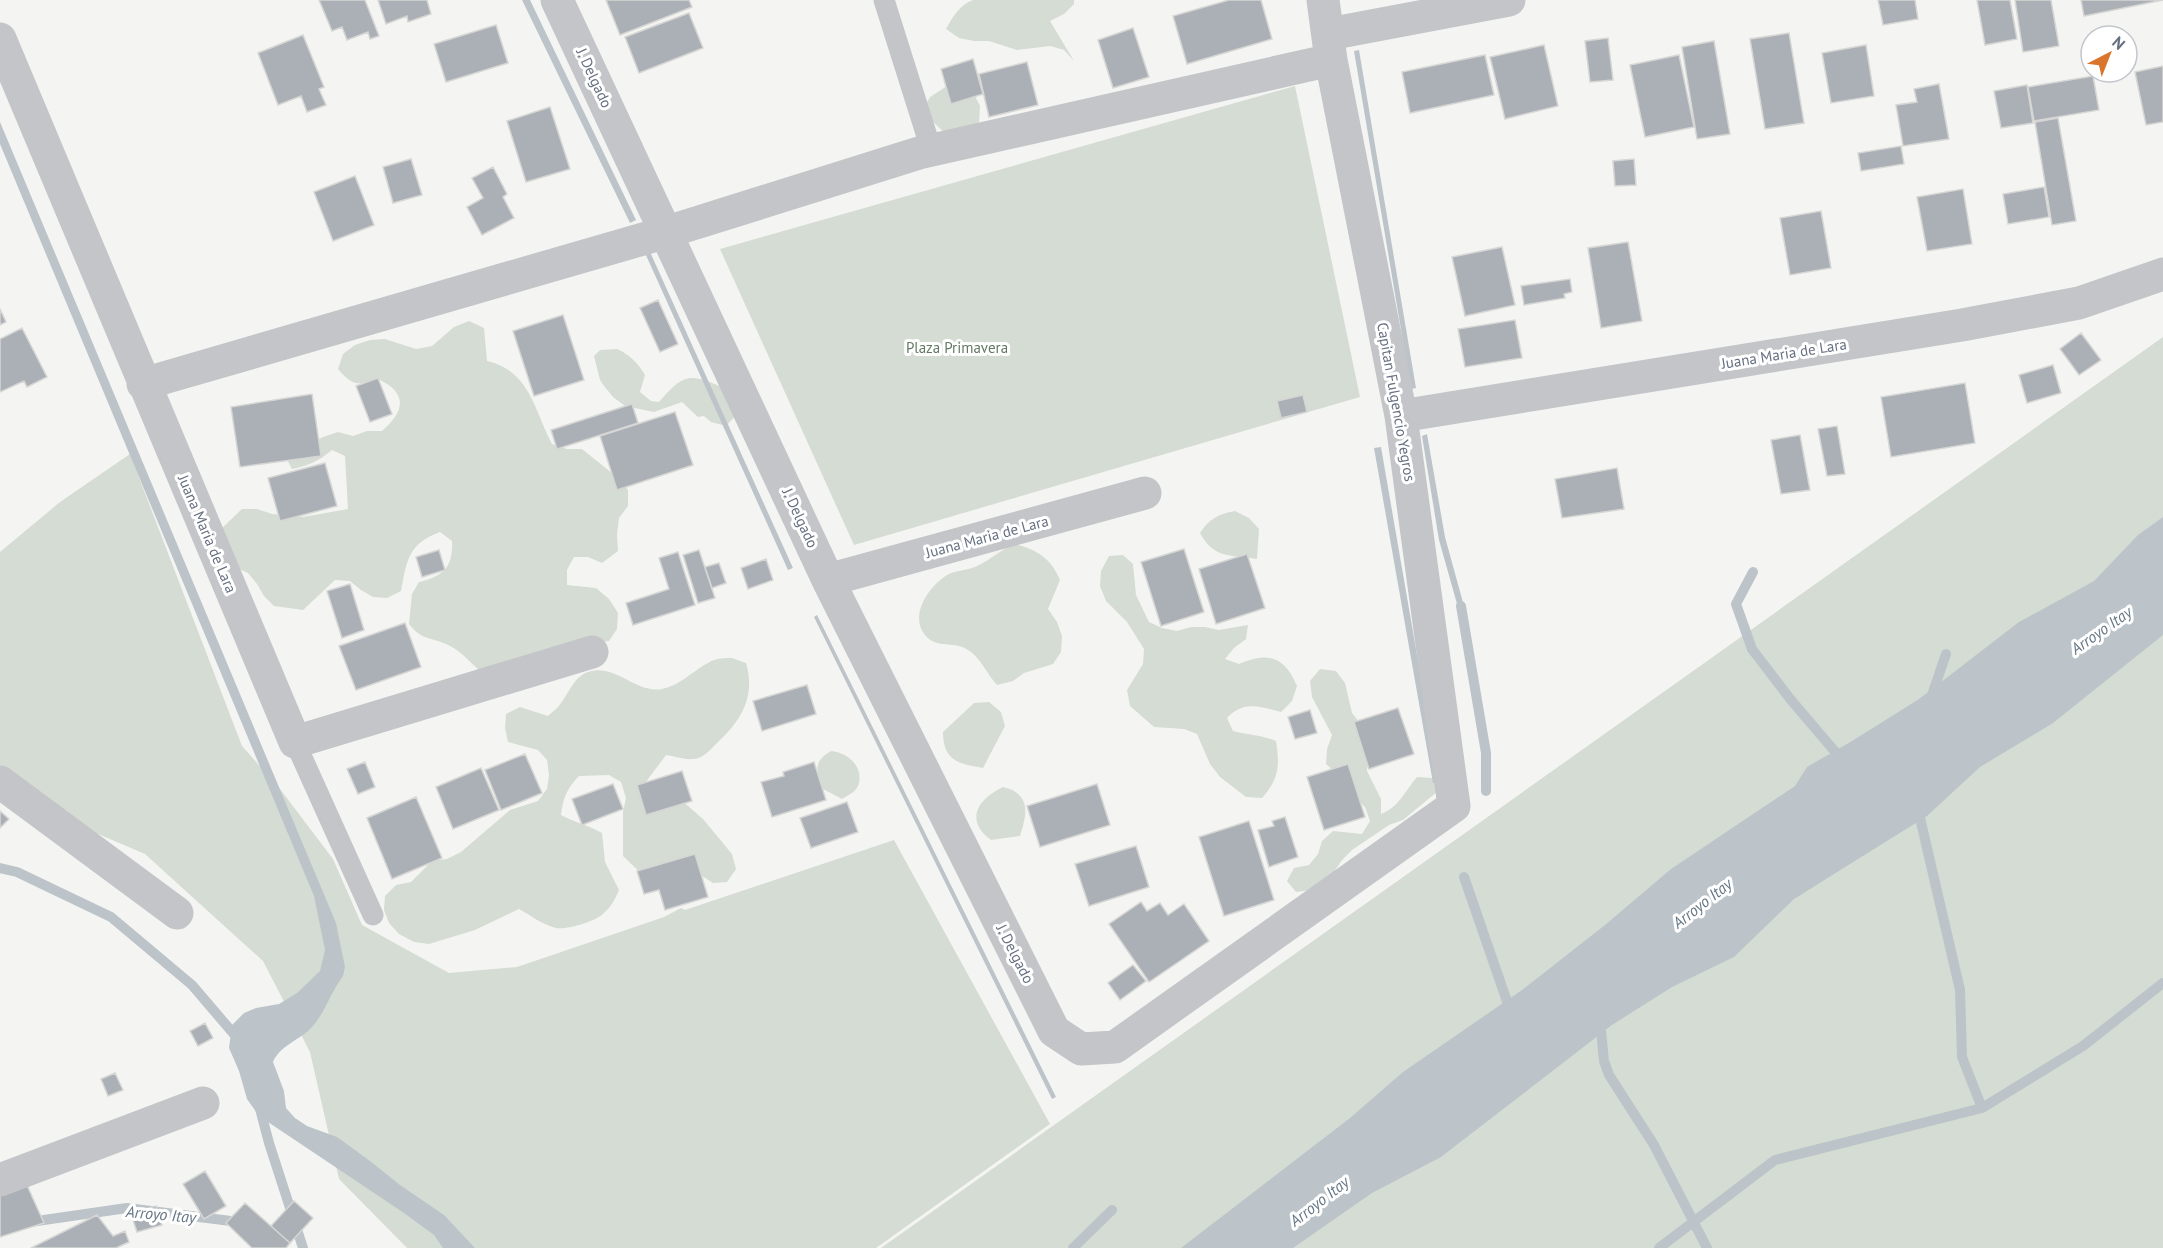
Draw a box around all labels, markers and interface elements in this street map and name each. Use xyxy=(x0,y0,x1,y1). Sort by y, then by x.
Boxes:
north arrow xyxy=(2079,24,2139,84)
text: N xyxy=(2108,32,2130,54)
street label: J. Delgado xyxy=(572,44,617,111)
street label: Capitan Fulgencio Yegros xyxy=(1373,321,1420,483)
street label: Juana Maria de Lara xyxy=(1719,334,1848,373)
park label: Plaza Primavera xyxy=(906,338,1008,357)
street label: Juana Maria de Lara xyxy=(174,471,241,596)
street label: J. Delgado xyxy=(778,484,823,551)
street label: Juana Maria de Lara xyxy=(922,511,1050,562)
water label: Arroyo Itay xyxy=(2066,601,2136,659)
water label: Arroyo Itay xyxy=(1667,873,1737,933)
street label: J. Delgado xyxy=(992,920,1038,987)
water label: Arroyo Itay xyxy=(1284,1171,1354,1231)
water label: Arroyo Itay xyxy=(124,1201,198,1227)

